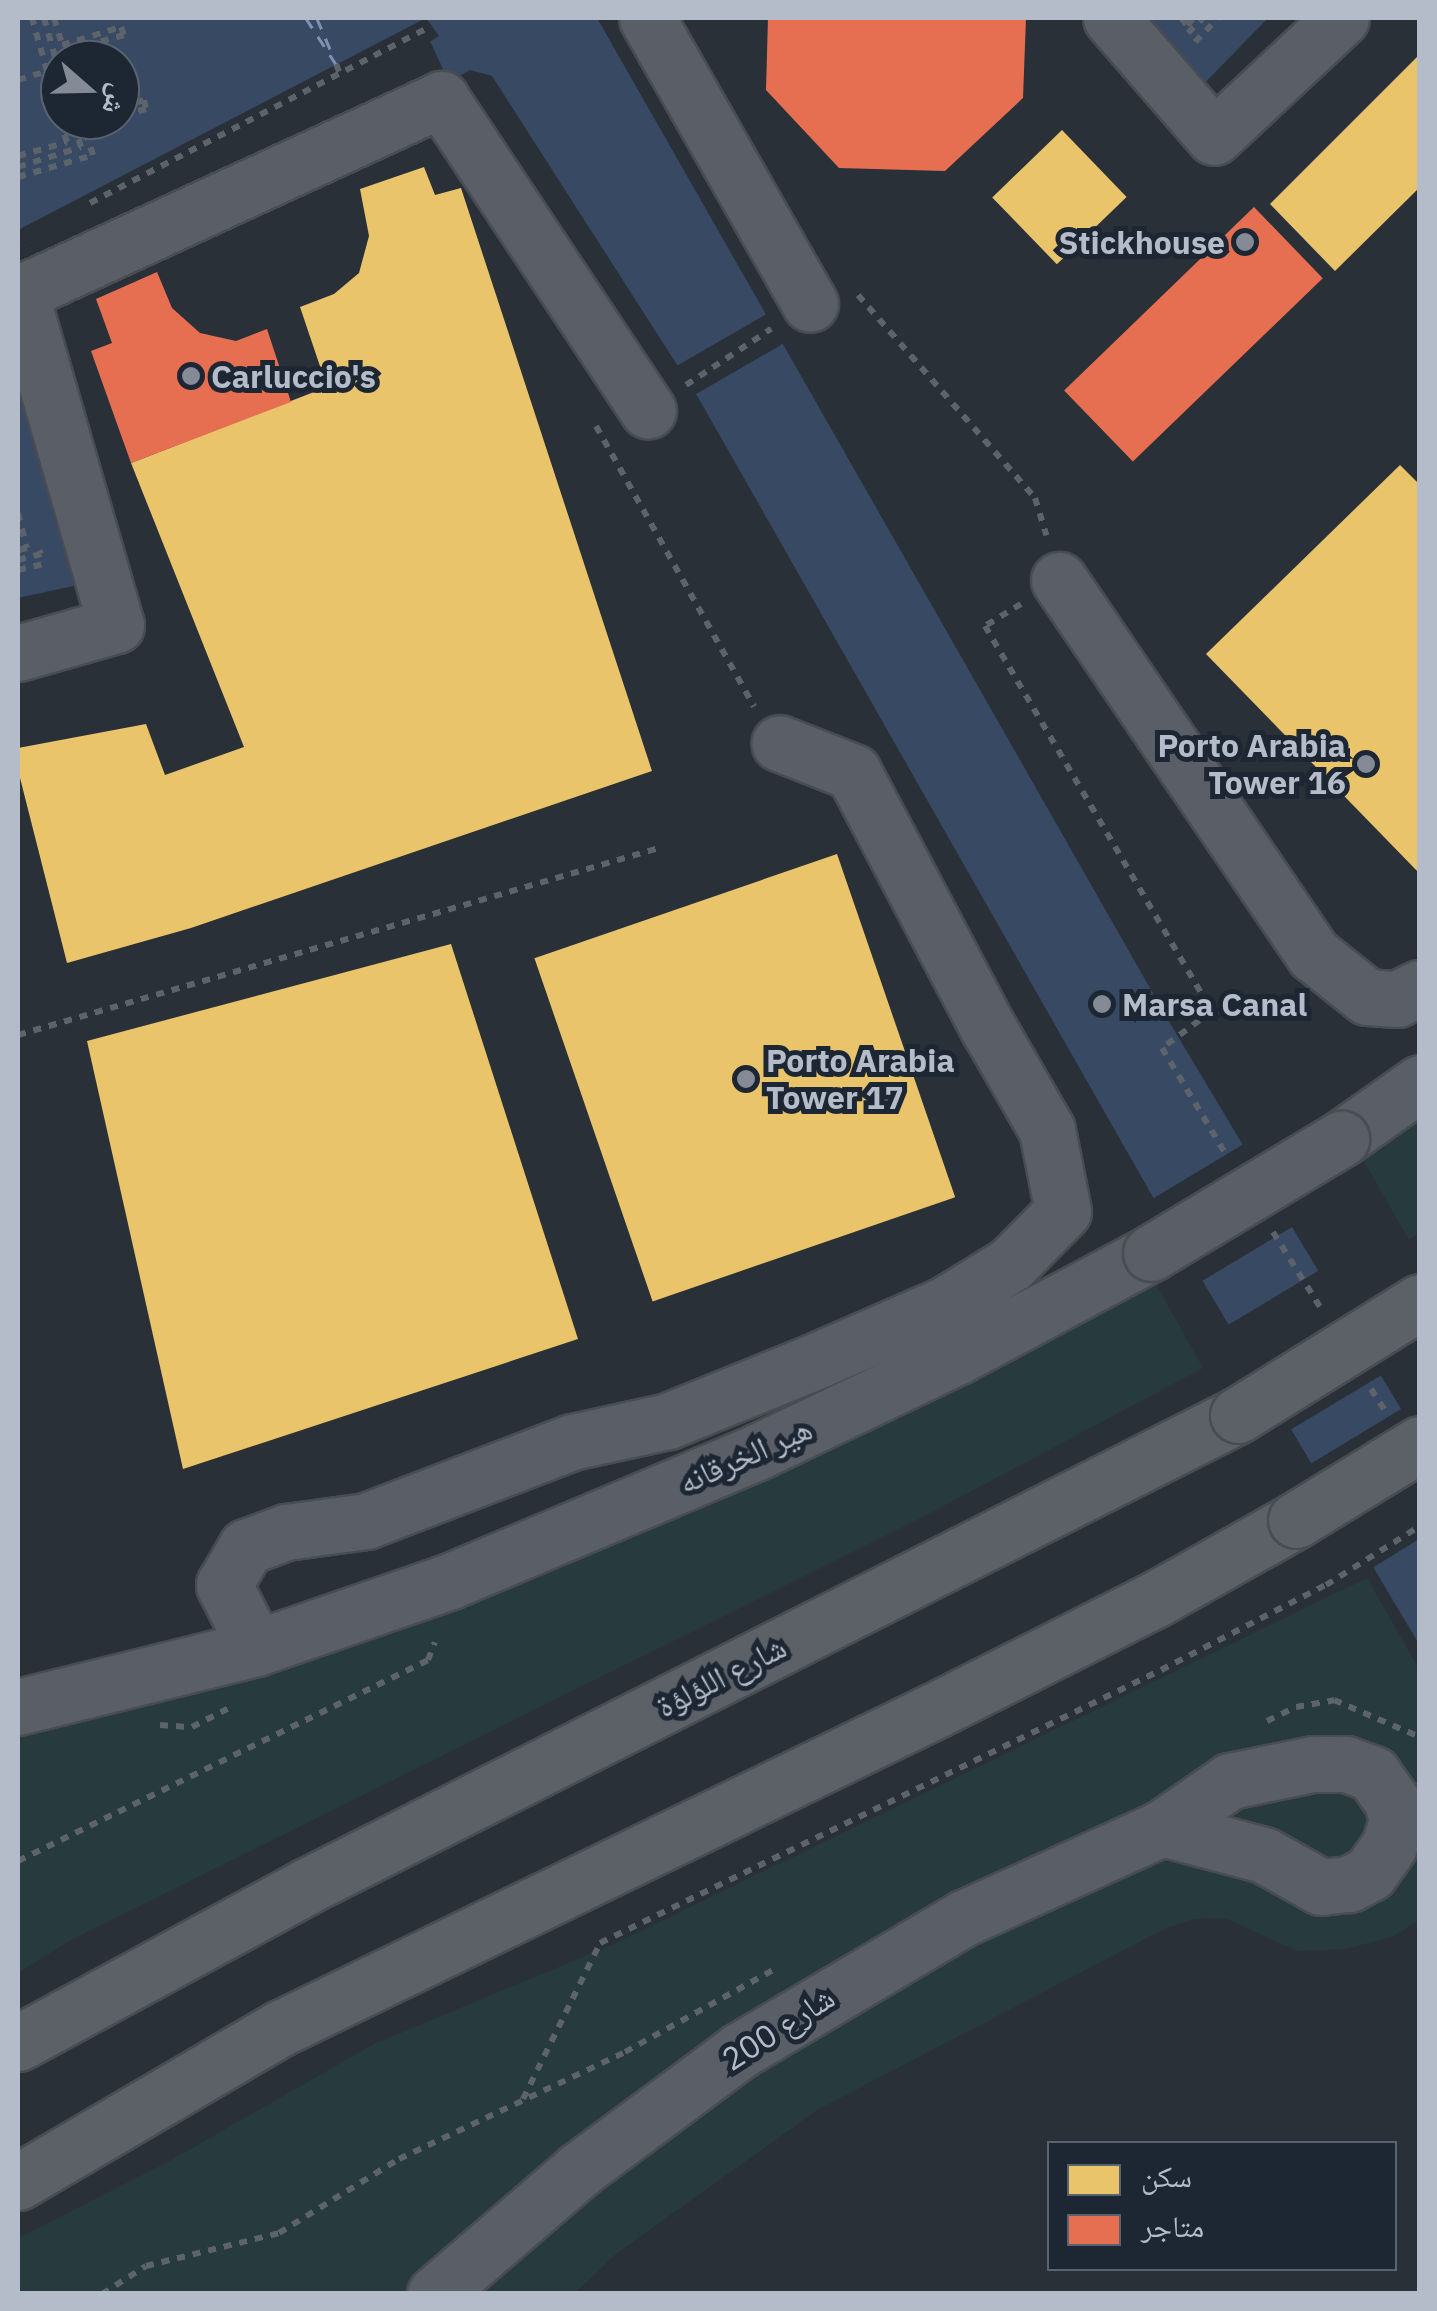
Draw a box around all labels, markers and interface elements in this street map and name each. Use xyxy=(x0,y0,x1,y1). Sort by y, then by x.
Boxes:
north arrow xyxy=(40,40,140,140)
text: ش xyxy=(94,79,139,120)
place label: Stickhouse xyxy=(1058,223,1225,261)
marker: Stickhouse xyxy=(1234,231,1256,253)
place label: Carluccio's xyxy=(211,357,376,395)
marker: Carluccio's xyxy=(180,365,202,387)
place label: Porto Arabia Tower 16 xyxy=(1157,727,1346,802)
marker: Porto Arabia Tower 16 xyxy=(1355,753,1377,775)
place label: Marsa Canal xyxy=(1122,985,1307,1023)
marker: Marsa Canal xyxy=(1091,993,1113,1015)
place label: Porto Arabia Tower 17 xyxy=(766,1042,955,1117)
marker: Porto Arabia Tower 17 xyxy=(735,1068,757,1090)
street label: هير الخرقانه xyxy=(672,1409,818,1501)
street label: شارع اللؤلؤة xyxy=(650,1627,792,1725)
street label: شارع 200 xyxy=(715,1978,841,2078)
legend xyxy=(1047,2141,1397,2271)
text: سكن xyxy=(1141,2156,1192,2195)
text: متاجر xyxy=(1141,2206,1204,2245)

